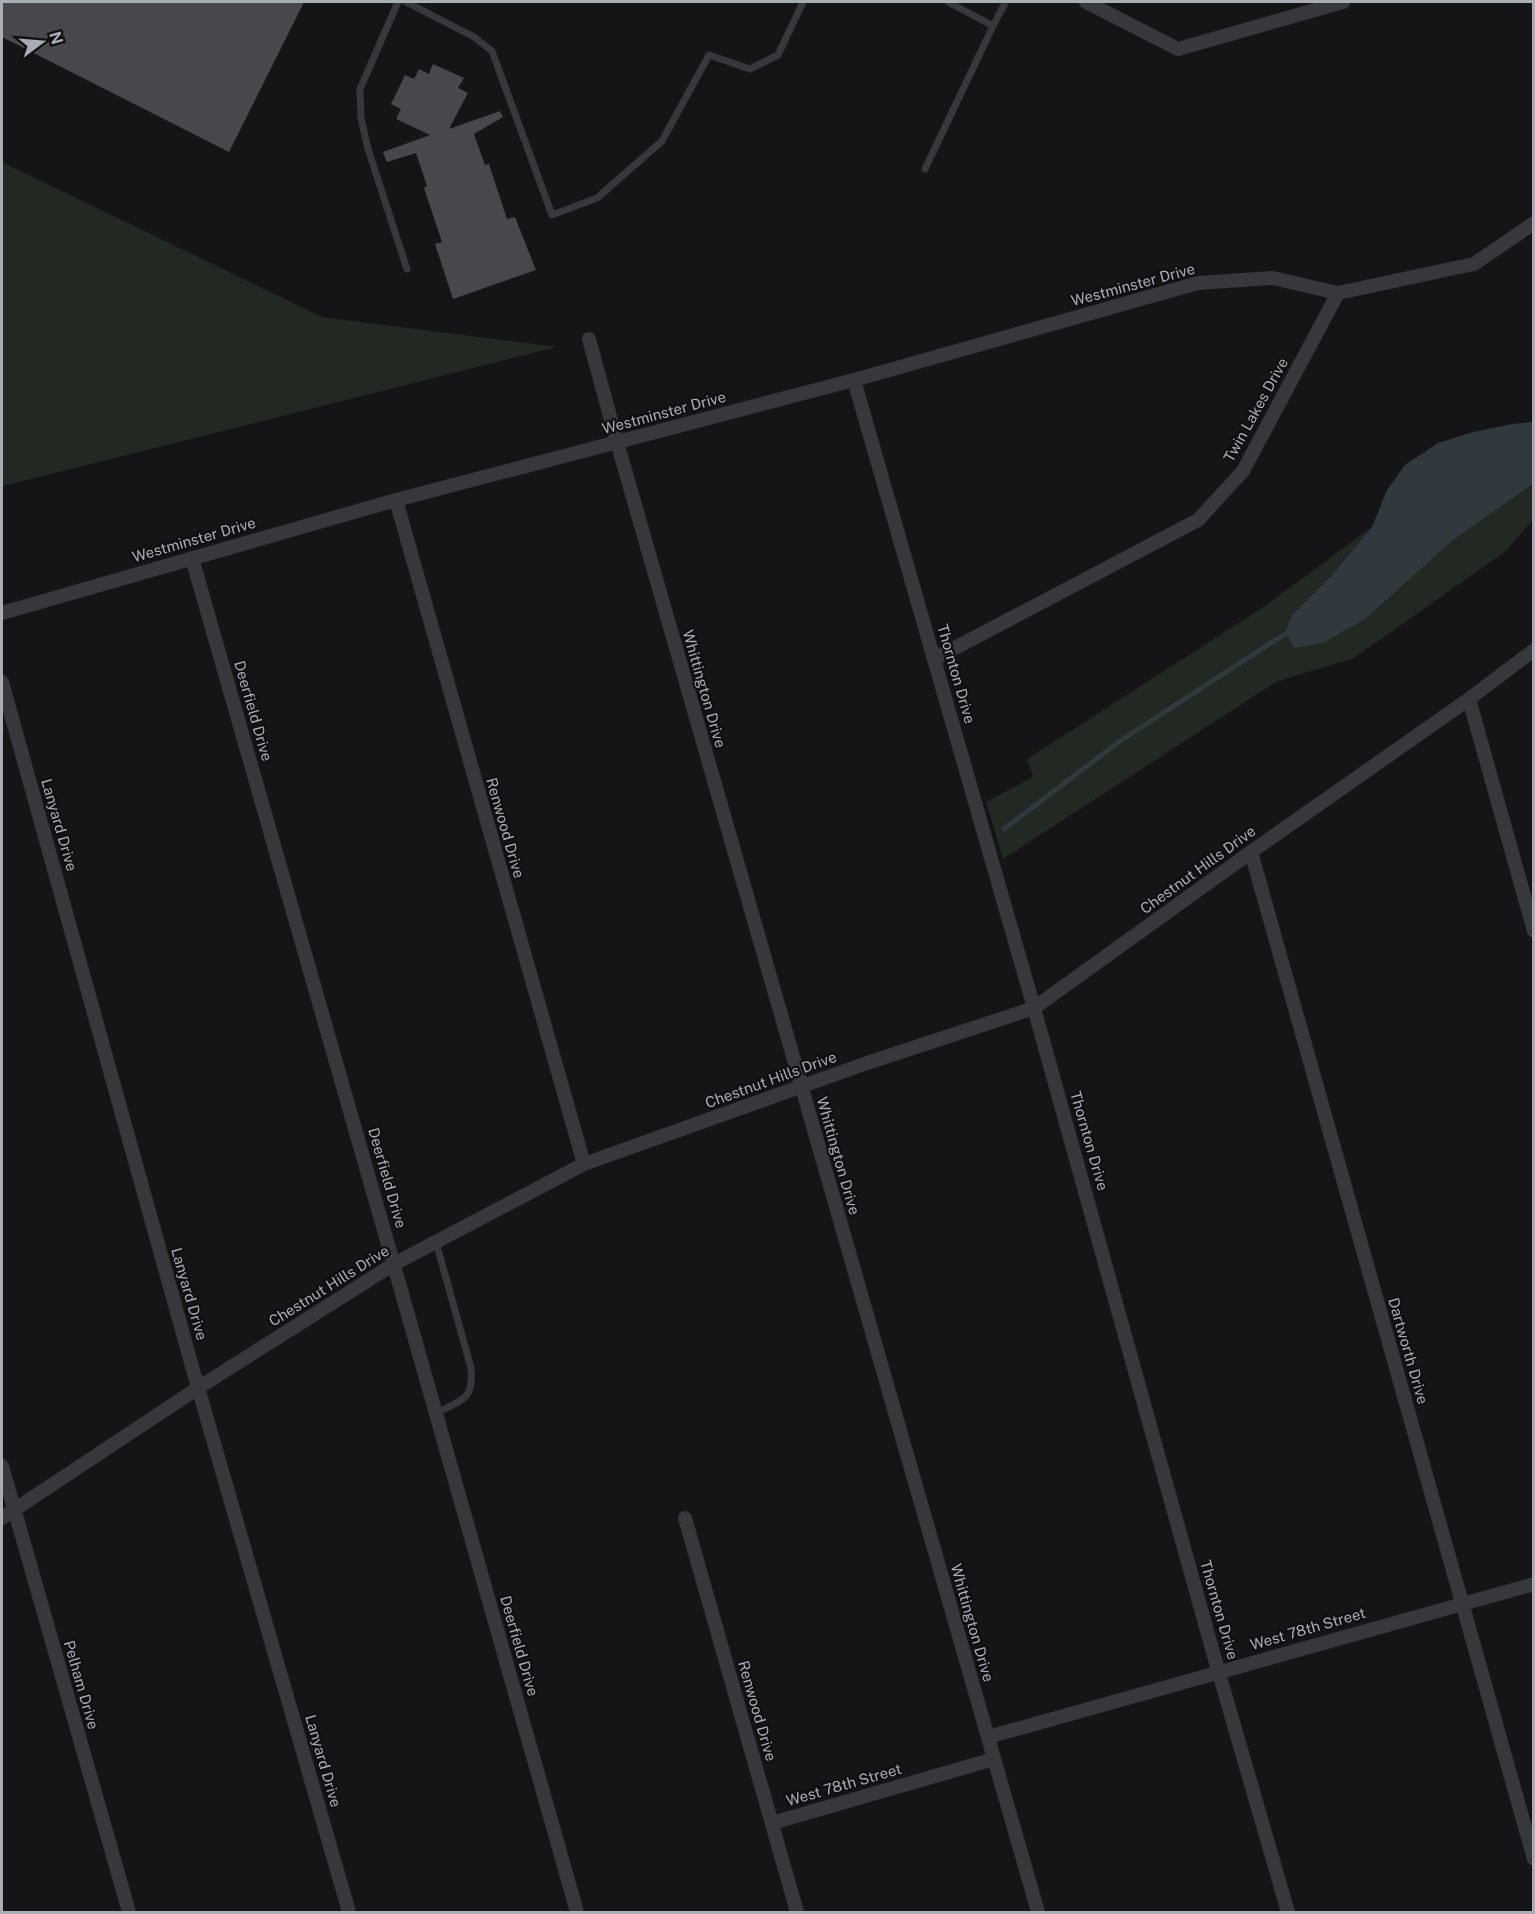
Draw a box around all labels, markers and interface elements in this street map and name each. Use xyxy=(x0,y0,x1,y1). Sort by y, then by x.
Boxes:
north arrow xyxy=(12,12,72,72)
text: N xyxy=(45,29,67,47)
street label: Westminster Drive xyxy=(1069,260,1197,309)
street label: Twin Lakes Drive xyxy=(1220,355,1291,465)
street label: Westminster Drive xyxy=(600,388,728,437)
street label: Westminster Drive xyxy=(130,514,258,565)
street label: Thornton Drive xyxy=(934,622,979,725)
street label: Whittington Drive xyxy=(680,628,729,750)
street label: Deerfield Drive xyxy=(231,659,276,763)
street label: Renwood Drive xyxy=(483,776,528,880)
street label: Lanyard Drive xyxy=(38,777,81,873)
street label: Chestnut Hills Drive xyxy=(1137,822,1259,917)
street label: Chestnut Hills Drive xyxy=(703,1048,839,1111)
street label: Thornton Drive xyxy=(1067,1089,1112,1192)
street label: Whittington Drive xyxy=(814,1095,863,1217)
street label: Deerfield Drive xyxy=(365,1126,410,1230)
street label: Chestnut Hills Drive xyxy=(265,1242,392,1329)
street label: Lanyard Drive xyxy=(168,1246,211,1342)
street label: Dartworth Drive xyxy=(1385,1296,1432,1406)
street label: Thornton Drive xyxy=(1197,1558,1242,1661)
street label: Whittington Drive xyxy=(948,1562,997,1684)
street label: Deerfield Drive xyxy=(497,1594,542,1698)
street label: West 78th Street xyxy=(1248,1604,1368,1653)
street label: Pelham Drive xyxy=(61,1638,102,1731)
street label: Renwood Drive xyxy=(735,1659,780,1763)
street label: Lanyard Drive xyxy=(302,1713,345,1809)
street label: West 78th Street xyxy=(784,1760,904,1809)

